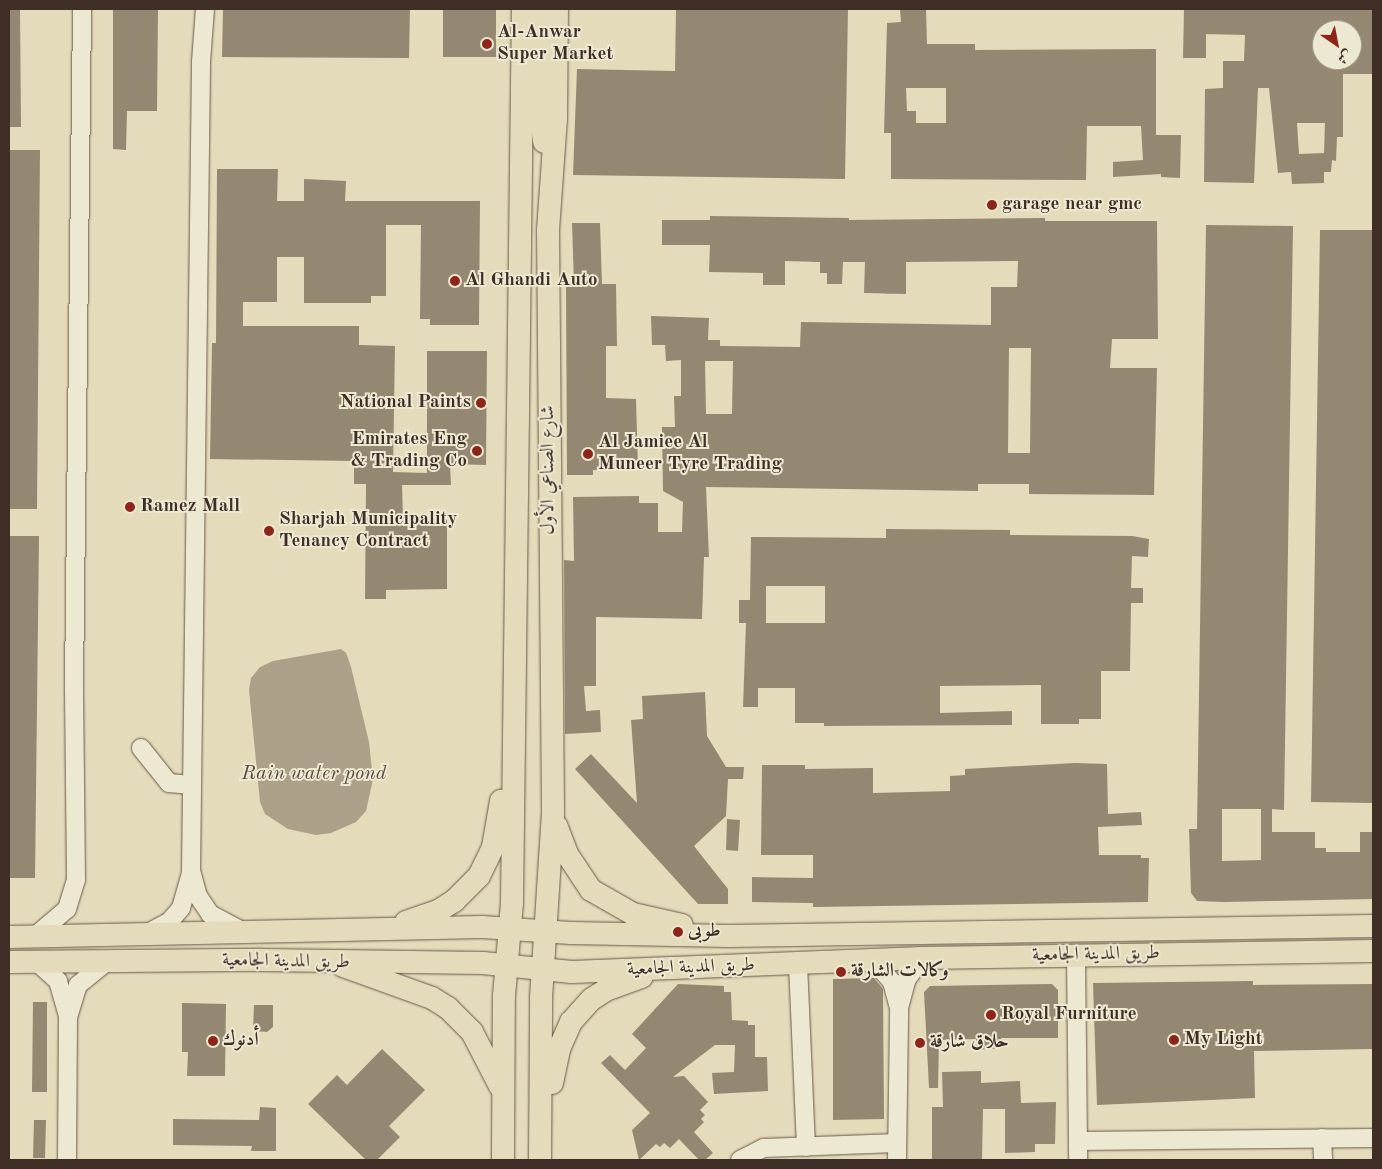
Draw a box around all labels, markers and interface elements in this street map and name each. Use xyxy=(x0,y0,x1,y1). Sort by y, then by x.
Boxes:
north arrow xyxy=(1312,20,1362,70)
place label: Al-Anwar Super Market xyxy=(497,22,613,66)
marker: Al-Anwar Super Market xyxy=(481,38,493,50)
text: ش xyxy=(1335,47,1354,66)
place label: garage near gmc xyxy=(1002,194,1142,216)
marker: garage near gmc xyxy=(986,199,998,211)
place label: Al Ghandi Auto xyxy=(465,270,597,292)
marker: Al Ghandi Auto xyxy=(449,275,461,287)
place label: National Paints xyxy=(340,392,471,414)
marker: National Paints xyxy=(475,397,487,409)
street label: شارع الصناعي الأول xyxy=(538,405,560,535)
place label: Emirates Eng & Trading Co xyxy=(351,429,467,473)
place label: Al Jamiee Al Muneer Tyre Trading xyxy=(598,432,782,476)
marker: Emirates Eng & Trading Co xyxy=(471,445,483,457)
marker: Al Jamiee Al Muneer Tyre Trading xyxy=(582,448,594,460)
place label: Ramez Mall xyxy=(140,496,240,518)
marker: Ramez Mall xyxy=(124,501,136,513)
place label: Sharjah Municipality Tenancy Contract xyxy=(279,509,457,553)
marker: Sharjah Municipality Tenancy Contract xyxy=(263,525,275,537)
water label: Rain water pond xyxy=(242,762,386,786)
place label: طوبى xyxy=(688,921,721,943)
marker: طوبى xyxy=(672,926,684,938)
street label: طريق المدينة الجامعية xyxy=(1032,942,1160,968)
street label: طريق المدينة الجامعية xyxy=(222,949,350,975)
street label: طريق المدينة الجامعية xyxy=(627,954,755,982)
place label: وكالات الشارقة xyxy=(851,961,949,983)
marker: وكالات الشارقة xyxy=(835,966,847,978)
place label: Royal Furniture xyxy=(1001,1004,1137,1026)
marker: Royal Furniture xyxy=(985,1009,997,1021)
place label: My Light xyxy=(1184,1029,1263,1051)
place label: أدنوك xyxy=(223,1030,259,1052)
place label: حلاق شارقة xyxy=(930,1032,1009,1054)
marker: My Light xyxy=(1168,1034,1180,1046)
marker: أدنوك xyxy=(207,1035,219,1047)
marker: حلاق شارقة xyxy=(914,1037,926,1049)

